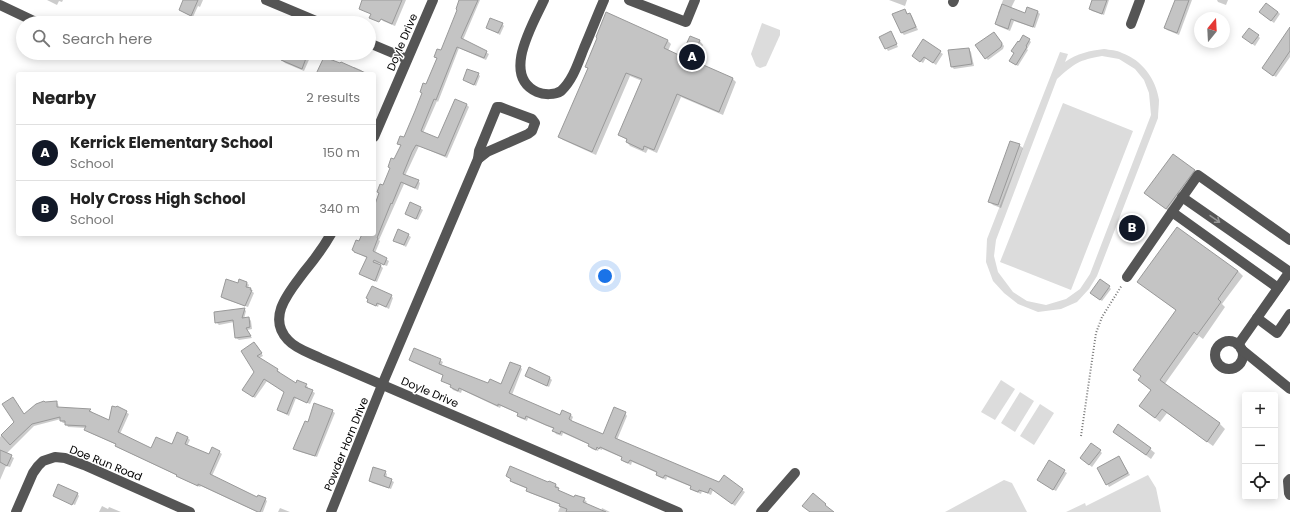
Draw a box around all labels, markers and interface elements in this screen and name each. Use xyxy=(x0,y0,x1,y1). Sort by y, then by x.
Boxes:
street label: Doyle Drive xyxy=(383,11,421,73)
north arrow xyxy=(1194,12,1230,48)
search box xyxy=(16,16,376,60)
icon: search xyxy=(30,27,52,49)
text: Search here xyxy=(62,28,152,49)
pin: A xyxy=(679,42,705,72)
text: Nearby xyxy=(32,86,96,110)
text: 2 results xyxy=(306,88,360,107)
text: Kerrick Elementary School xyxy=(70,132,273,153)
text: A xyxy=(40,143,50,162)
text: 150 m xyxy=(323,143,360,162)
text: School xyxy=(70,154,114,173)
text: Holy Cross High School xyxy=(70,188,246,209)
text: B xyxy=(41,199,49,218)
text: 340 m xyxy=(319,199,360,218)
text: School xyxy=(70,210,114,229)
pin: B xyxy=(1119,213,1145,243)
one-way arrow xyxy=(1209,215,1220,223)
your location xyxy=(595,266,615,286)
street label: Doyle Drive xyxy=(399,373,461,411)
map controls xyxy=(1242,392,1278,500)
button: + xyxy=(1242,392,1278,428)
street label: Powder Horn Drive xyxy=(320,394,372,493)
button: − xyxy=(1242,428,1278,464)
street label: Doe Run Road xyxy=(67,441,145,485)
button: locate xyxy=(1242,464,1278,500)

